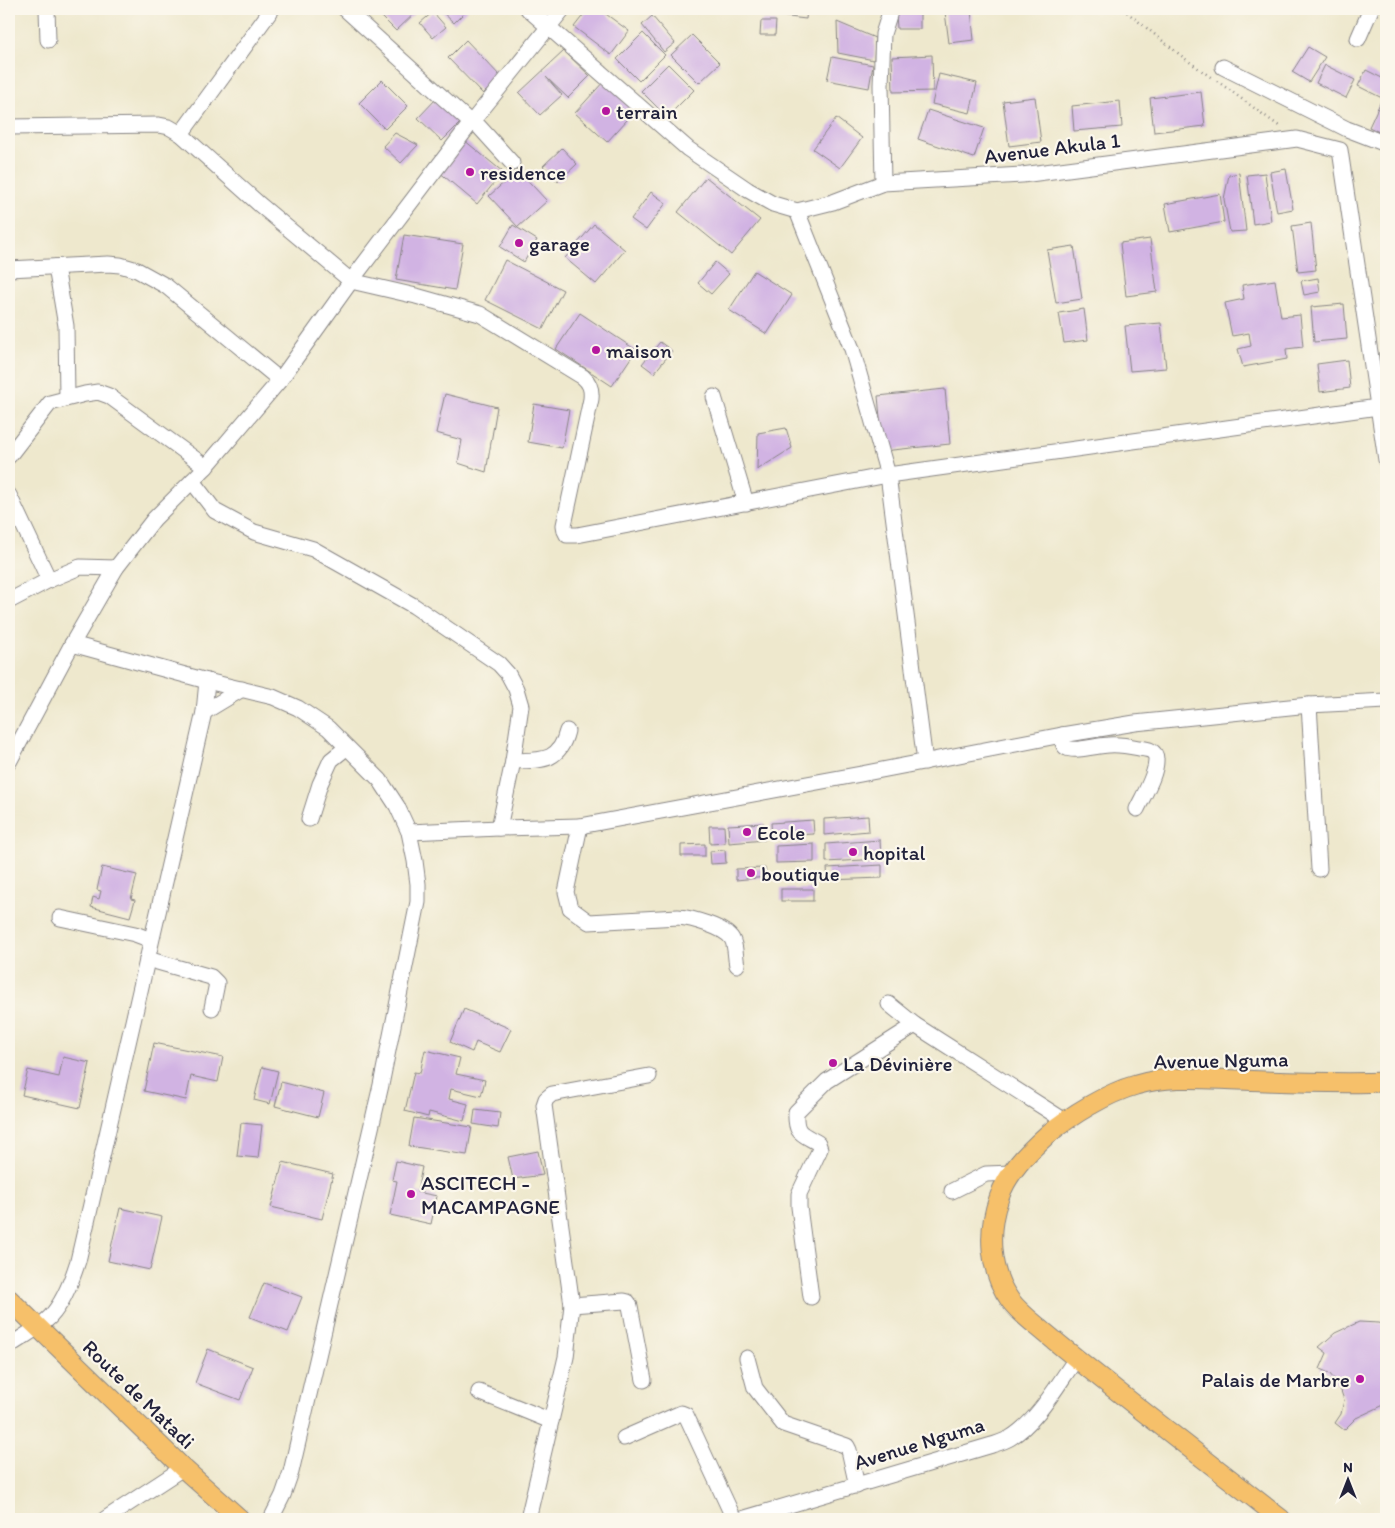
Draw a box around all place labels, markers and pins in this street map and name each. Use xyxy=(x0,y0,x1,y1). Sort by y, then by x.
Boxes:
place label: terrain xyxy=(616,99,678,124)
marker: terrain xyxy=(600,105,612,117)
place label: residence xyxy=(480,160,566,185)
marker: residence xyxy=(464,166,476,178)
place label: garage xyxy=(529,231,590,256)
marker: garage xyxy=(513,237,525,249)
place label: maison xyxy=(606,338,672,363)
marker: maison xyxy=(590,344,602,356)
place label: Ecole xyxy=(757,820,805,845)
marker: Ecole xyxy=(741,826,753,838)
place label: hopital xyxy=(863,840,926,865)
marker: hopital xyxy=(847,846,859,858)
place label: boutique xyxy=(761,861,840,886)
marker: boutique xyxy=(745,867,757,879)
place label: La Dévinière xyxy=(843,1051,953,1076)
marker: La Dévinière xyxy=(827,1057,839,1069)
place label: ASCITECH - MACAMPAGNE xyxy=(421,1170,560,1219)
marker: ASCITECH - MACAMPAGNE xyxy=(405,1188,417,1200)
place label: Palais de Marbre xyxy=(1201,1367,1350,1392)
marker: Palais de Marbre xyxy=(1354,1373,1366,1385)

